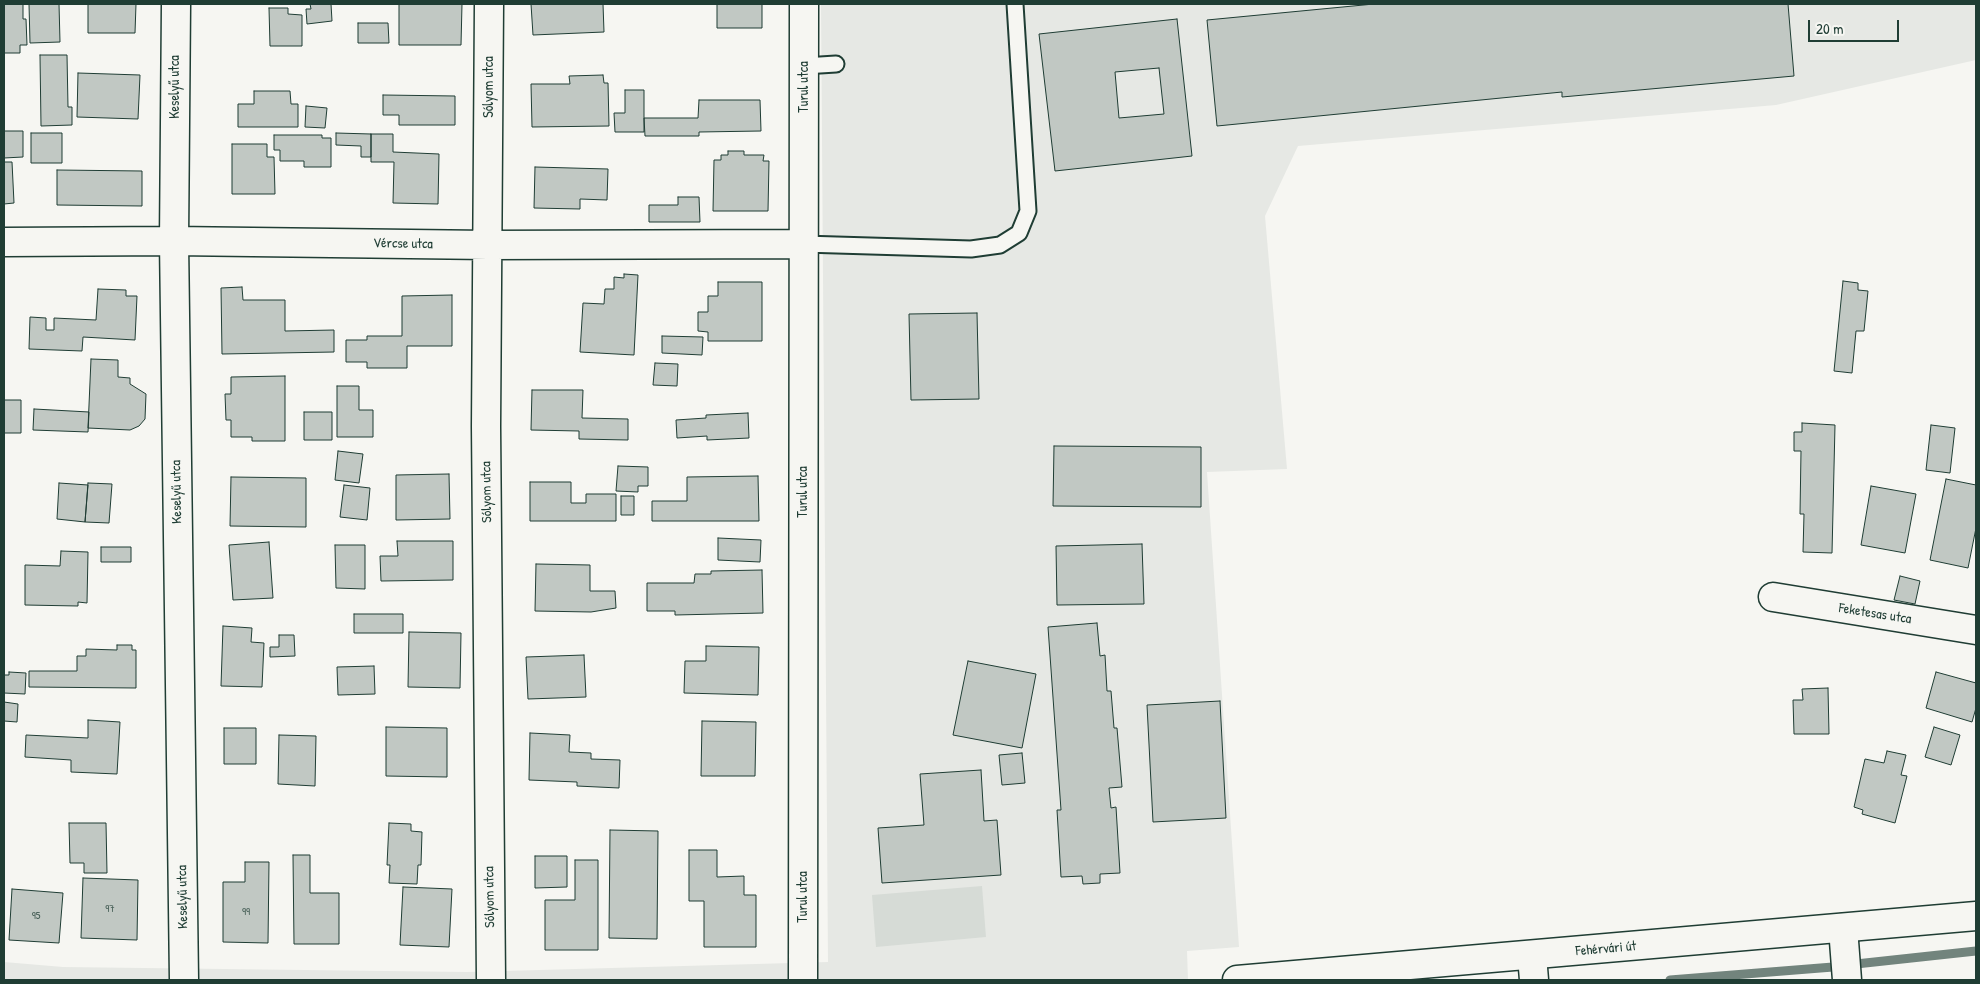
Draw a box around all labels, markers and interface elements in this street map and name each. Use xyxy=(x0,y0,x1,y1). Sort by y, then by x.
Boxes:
scale bar xyxy=(1810,10,1901,42)
text: 20 m xyxy=(1816,18,1843,39)
street label: Keselyű utca xyxy=(167,55,183,119)
street label: Sólyom utca xyxy=(481,56,497,118)
street label: Turul utca xyxy=(796,61,812,113)
street label: Vércse utca xyxy=(373,235,433,253)
street label: Keselyű utca xyxy=(168,460,186,524)
street label: Sólyom utca xyxy=(478,461,496,523)
street label: Turul utca xyxy=(795,466,811,518)
street label: Feketesas utca xyxy=(1837,600,1913,628)
street label: Keselyű utca xyxy=(174,865,192,929)
street label: Sólyom utca xyxy=(481,866,499,928)
street label: Turul utca xyxy=(795,871,811,923)
house number: 97 xyxy=(105,902,115,916)
house number: 99 xyxy=(242,905,250,919)
house number: 95 xyxy=(32,909,40,923)
street label: Fehérvári út xyxy=(1575,938,1637,960)

